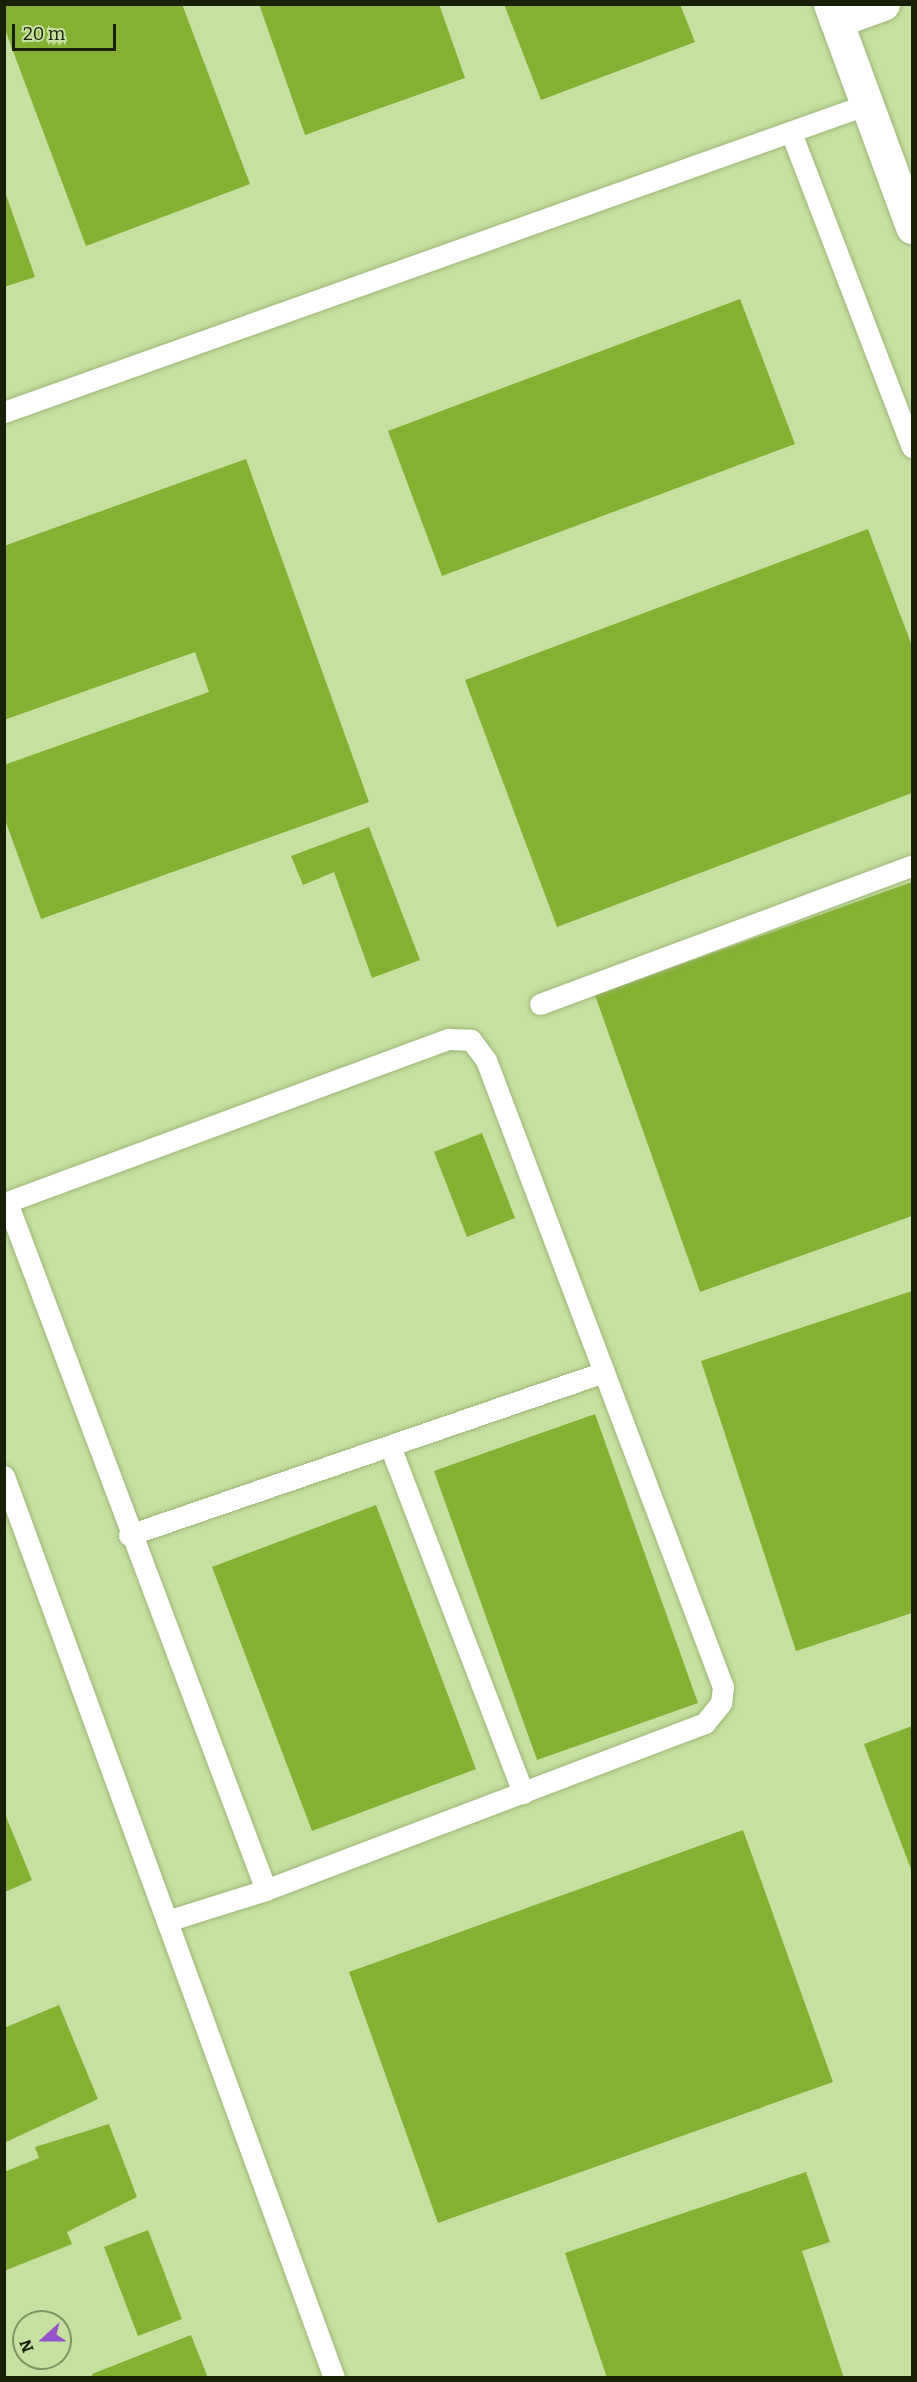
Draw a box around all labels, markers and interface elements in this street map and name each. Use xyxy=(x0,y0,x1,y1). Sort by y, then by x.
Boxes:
scale bar xyxy=(15,12,118,50)
text: 20 m xyxy=(23,23,65,45)
north arrow xyxy=(12,2310,72,2370)
text: N xyxy=(16,2337,38,2355)

